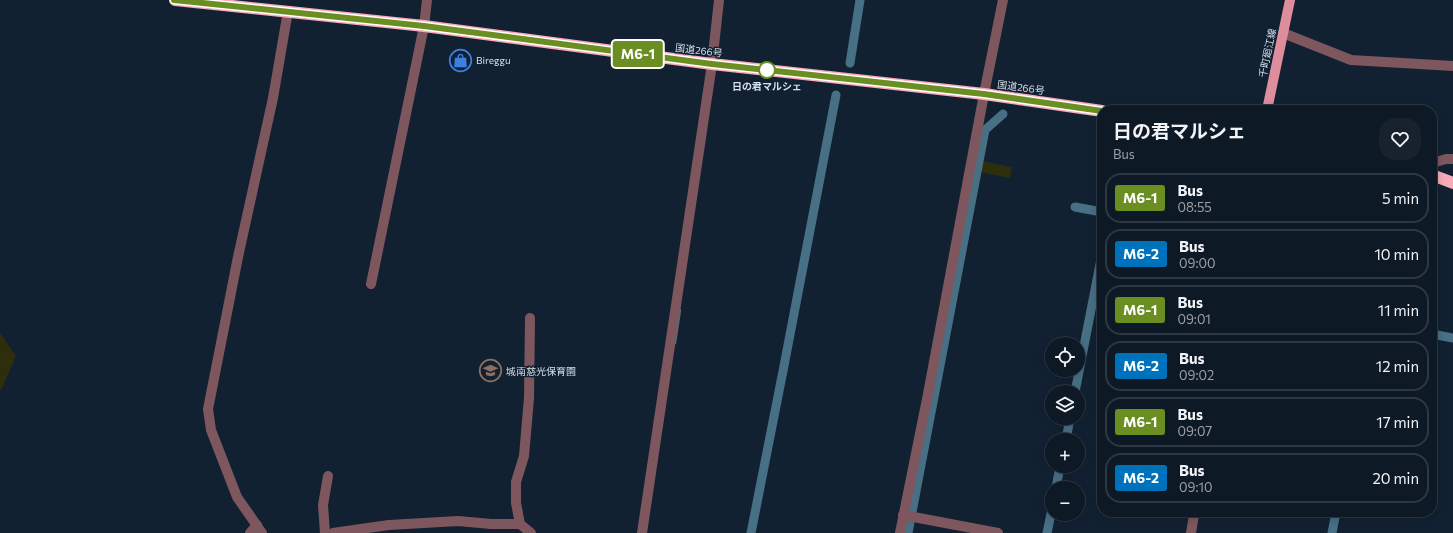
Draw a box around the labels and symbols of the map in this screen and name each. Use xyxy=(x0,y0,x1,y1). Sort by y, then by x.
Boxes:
street label: 千町廻江線 xyxy=(1256,27,1278,79)
line badge: M6-1 xyxy=(610,41,666,67)
street label: 国道266号 xyxy=(675,41,723,59)
shop icon: Bireggu xyxy=(448,47,474,73)
place label: Bireggu xyxy=(476,54,511,66)
marker: 日の君マルシェ xyxy=(758,61,776,79)
street label: 国道266号 xyxy=(997,78,1045,96)
place label: 日の君マルシェ xyxy=(732,80,802,92)
school or university icon: 城南慈光保育園 xyxy=(477,358,503,384)
place label: 城南慈光保育園 xyxy=(506,365,576,377)

